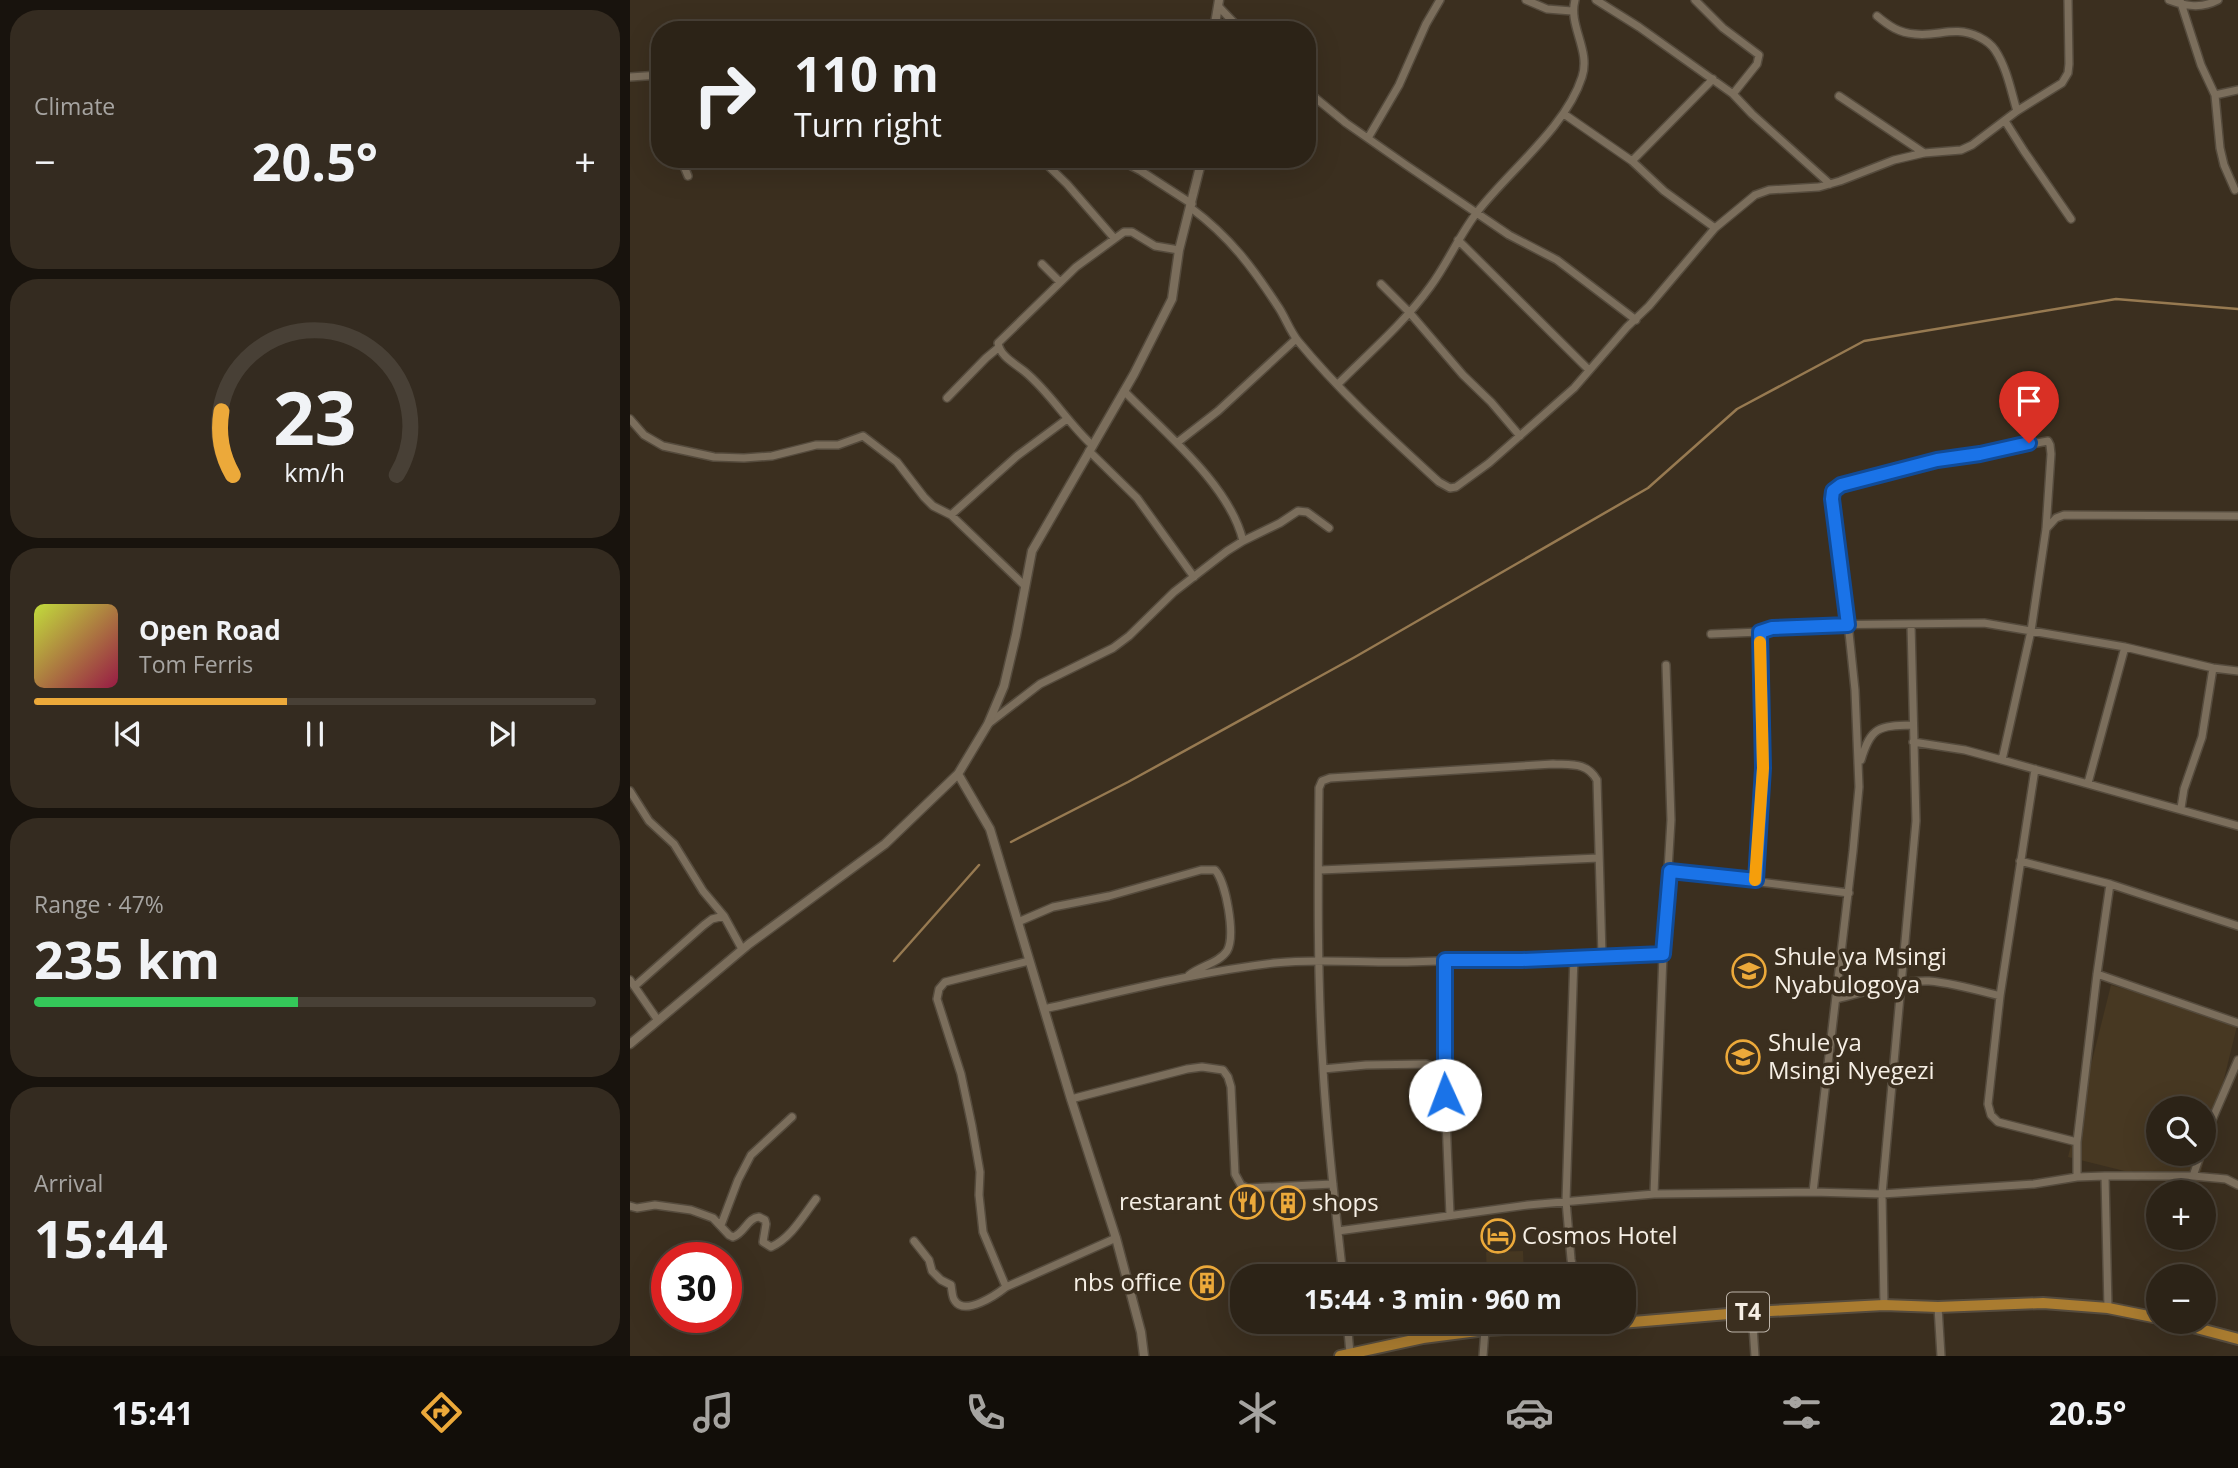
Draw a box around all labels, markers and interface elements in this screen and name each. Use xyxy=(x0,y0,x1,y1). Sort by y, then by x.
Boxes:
text: 110 m xyxy=(794,40,939,106)
icon: right xyxy=(679,49,770,140)
text: Climate xyxy=(34,90,115,122)
text: Turn right xyxy=(794,103,942,146)
text: 20.5° xyxy=(252,125,378,196)
text: − xyxy=(34,135,56,187)
text: + xyxy=(574,135,596,187)
text: 23 xyxy=(273,367,357,466)
pin xyxy=(1999,371,2059,443)
icon: arrive xyxy=(2010,382,2048,420)
text: km/h xyxy=(285,455,345,489)
text: Open Road xyxy=(139,612,281,648)
text: Tom Ferris xyxy=(139,648,253,680)
icon: previous xyxy=(109,715,147,753)
icon: pause xyxy=(296,715,334,753)
icon: next xyxy=(483,715,521,753)
text: Range · 47% xyxy=(34,888,164,920)
text: 235 km xyxy=(34,923,220,994)
place label: Shule ya Msingi Nyabulogoya xyxy=(1774,939,1947,1000)
school or university icon: Shule ya Msingi Nyabulogoya xyxy=(1730,952,1768,990)
place label: Shule ya Msingi Nyegezi xyxy=(1768,1025,1935,1086)
school or university icon: Shule ya Msingi Nyegezi xyxy=(1724,1038,1762,1076)
position arrow xyxy=(1408,1058,1482,1132)
map controls xyxy=(2146,1096,2216,1334)
button: search xyxy=(2146,1096,2216,1166)
text: Arrival xyxy=(34,1167,103,1199)
button: + xyxy=(2146,1180,2216,1250)
restaurant icon: restarant xyxy=(1228,1183,1266,1221)
place label: restarant xyxy=(1119,1184,1222,1217)
building icon: shops xyxy=(1269,1184,1307,1222)
place label: shops xyxy=(1312,1185,1379,1218)
text: 15:44 xyxy=(34,1202,168,1273)
hotel icon: Cosmos Hotel xyxy=(1479,1217,1517,1255)
place label: Cosmos Hotel xyxy=(1522,1218,1678,1251)
speed limit sign: 30 xyxy=(651,1242,742,1333)
building icon: nbs office xyxy=(1188,1264,1226,1302)
button: − xyxy=(2146,1264,2216,1334)
place label: nbs office xyxy=(1073,1265,1182,1298)
text: 15:44 · 3 min · 960 m xyxy=(1304,1281,1562,1317)
road number: T4 xyxy=(1727,1292,1769,1331)
icon: directions xyxy=(417,1388,466,1437)
icon: music xyxy=(689,1388,738,1437)
icon: phone xyxy=(961,1388,1010,1437)
icon: climate xyxy=(1233,1388,1282,1437)
icon: car xyxy=(1505,1388,1554,1437)
icon: filters xyxy=(1777,1388,1826,1437)
text: 15:41 xyxy=(111,1391,194,1434)
text: 20.5° xyxy=(2049,1391,2126,1434)

